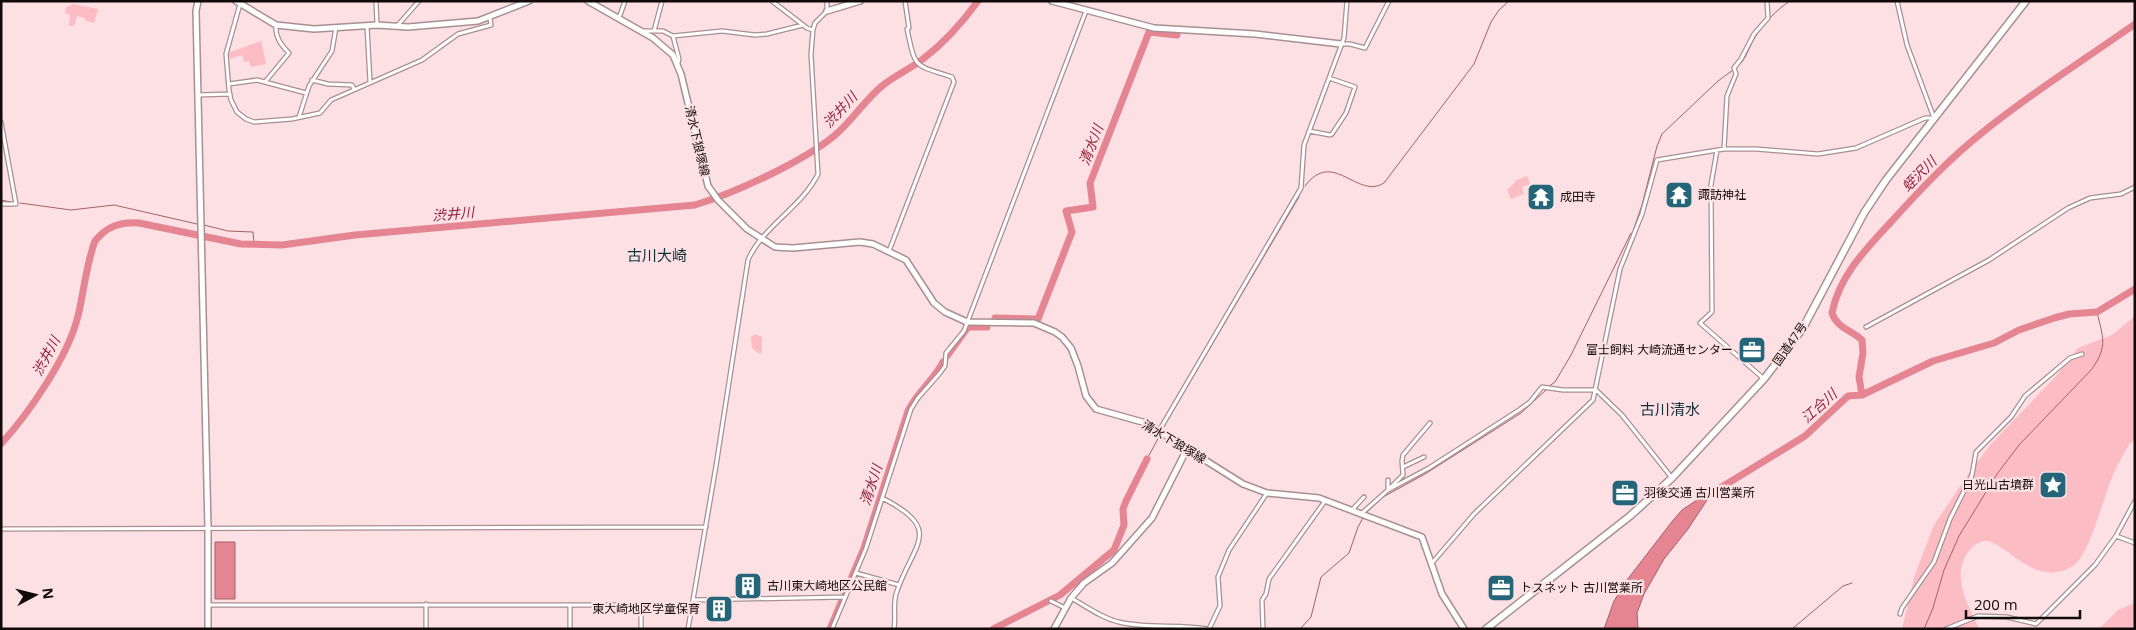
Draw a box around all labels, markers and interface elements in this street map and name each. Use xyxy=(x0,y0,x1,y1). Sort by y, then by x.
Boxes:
water label: 渋井川 xyxy=(818,86,862,131)
street label: 清水下狼塚線 xyxy=(681,104,714,178)
water label: 清水川 xyxy=(1074,120,1108,168)
water label: 蛭沢川 xyxy=(1897,151,1942,195)
temple icon: 諏訪神社 xyxy=(1664,180,1694,210)
temple icon: 成田寺 xyxy=(1526,182,1556,212)
place label: 諏訪神社 xyxy=(1698,186,1746,203)
place label: 成田寺 xyxy=(1560,188,1596,205)
water label: 渋井川 xyxy=(431,202,477,225)
district label: 古川大崎 xyxy=(627,245,687,265)
street label: 国道47号 xyxy=(1768,318,1811,369)
water label: 渋井川 xyxy=(27,331,65,379)
office icon: 富士飼料 大崎流通センター xyxy=(1737,335,1767,365)
place label: 富士飼料 大崎流通センター xyxy=(1586,341,1733,358)
water label: 江合川 xyxy=(1797,383,1842,427)
district label: 古川清水 xyxy=(1640,399,1700,419)
street label: 清水下狼塚線 xyxy=(1139,416,1210,467)
water label: 清水川 xyxy=(855,460,887,508)
place icon: 日光山古墳群 xyxy=(2038,470,2068,500)
place label: 日光山古墳群 xyxy=(1962,476,2034,493)
office icon: 羽後交通 古川営業所 xyxy=(1610,478,1640,508)
place label: 羽後交通 古川営業所 xyxy=(1644,484,1755,501)
north arrow xyxy=(10,570,60,620)
building icon: 古川東大崎地区公民館 xyxy=(733,571,763,601)
office icon: トスネット 古川営業所 xyxy=(1486,573,1516,603)
place label: 古川東大崎地区公民館 xyxy=(767,577,887,594)
place label: トスネット 古川営業所 xyxy=(1520,579,1643,596)
text: N xyxy=(38,587,59,600)
scale bar xyxy=(1966,588,2080,620)
building icon: 東大崎地区学童保育 xyxy=(704,594,734,624)
text: 200 m xyxy=(1974,594,2018,614)
place label: 東大崎地区学童保育 xyxy=(592,600,700,617)

